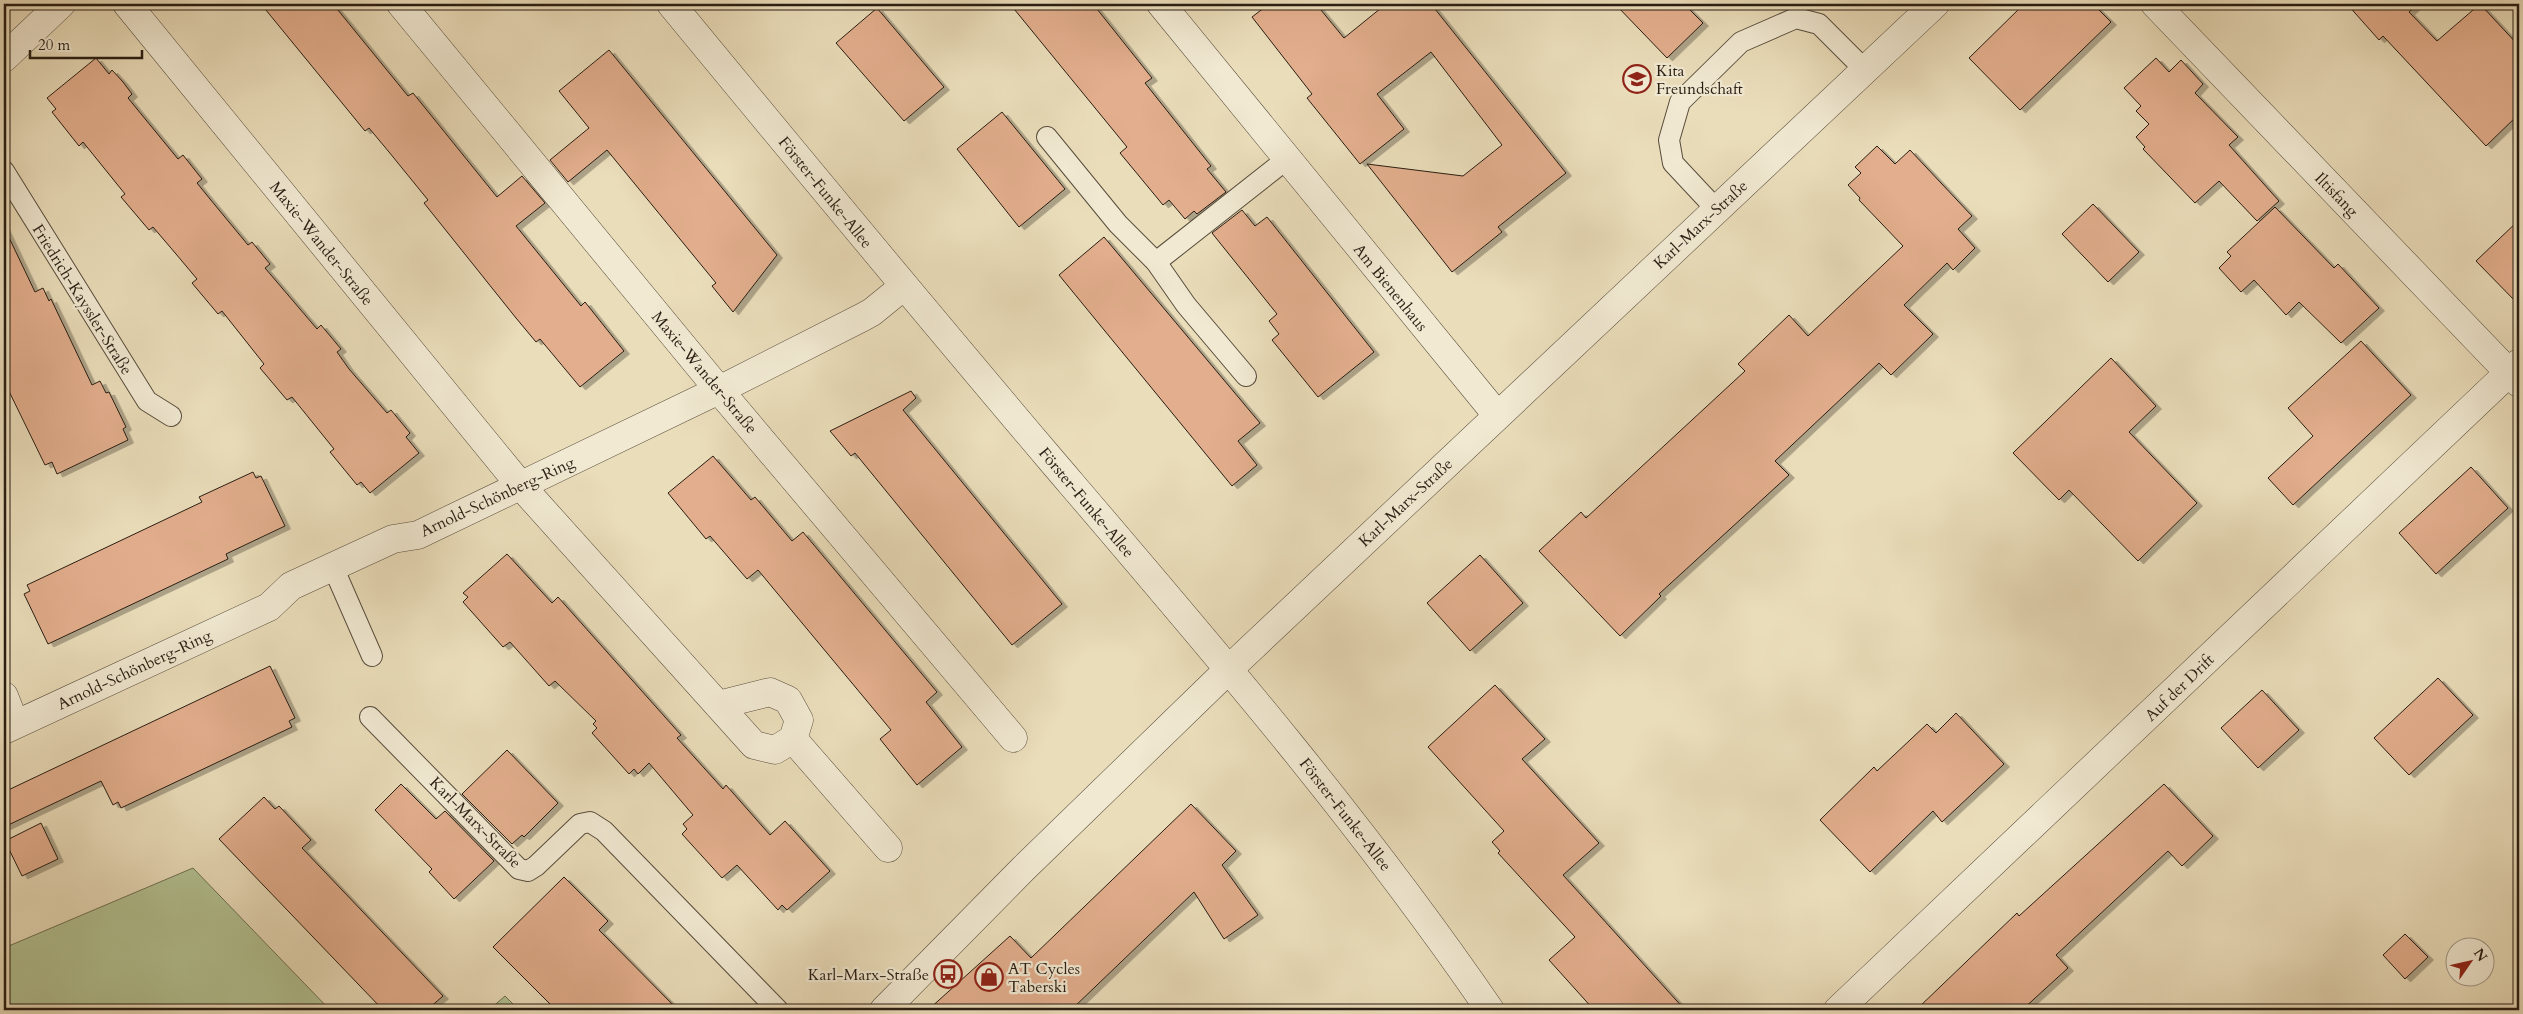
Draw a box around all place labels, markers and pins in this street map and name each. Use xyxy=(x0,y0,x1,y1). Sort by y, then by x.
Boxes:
place label: Kita Freundschaft xyxy=(1656,60,1743,100)
school or university icon: Kita Freundschaft xyxy=(1622,64,1652,94)
place label: AT Cycles Taberski xyxy=(1008,958,1080,998)
bus stop icon: Karl-Marx-Straße xyxy=(933,959,963,989)
shop icon: AT Cycles Taberski xyxy=(974,962,1004,992)
place label: Karl-Marx-Straße xyxy=(808,964,929,986)

